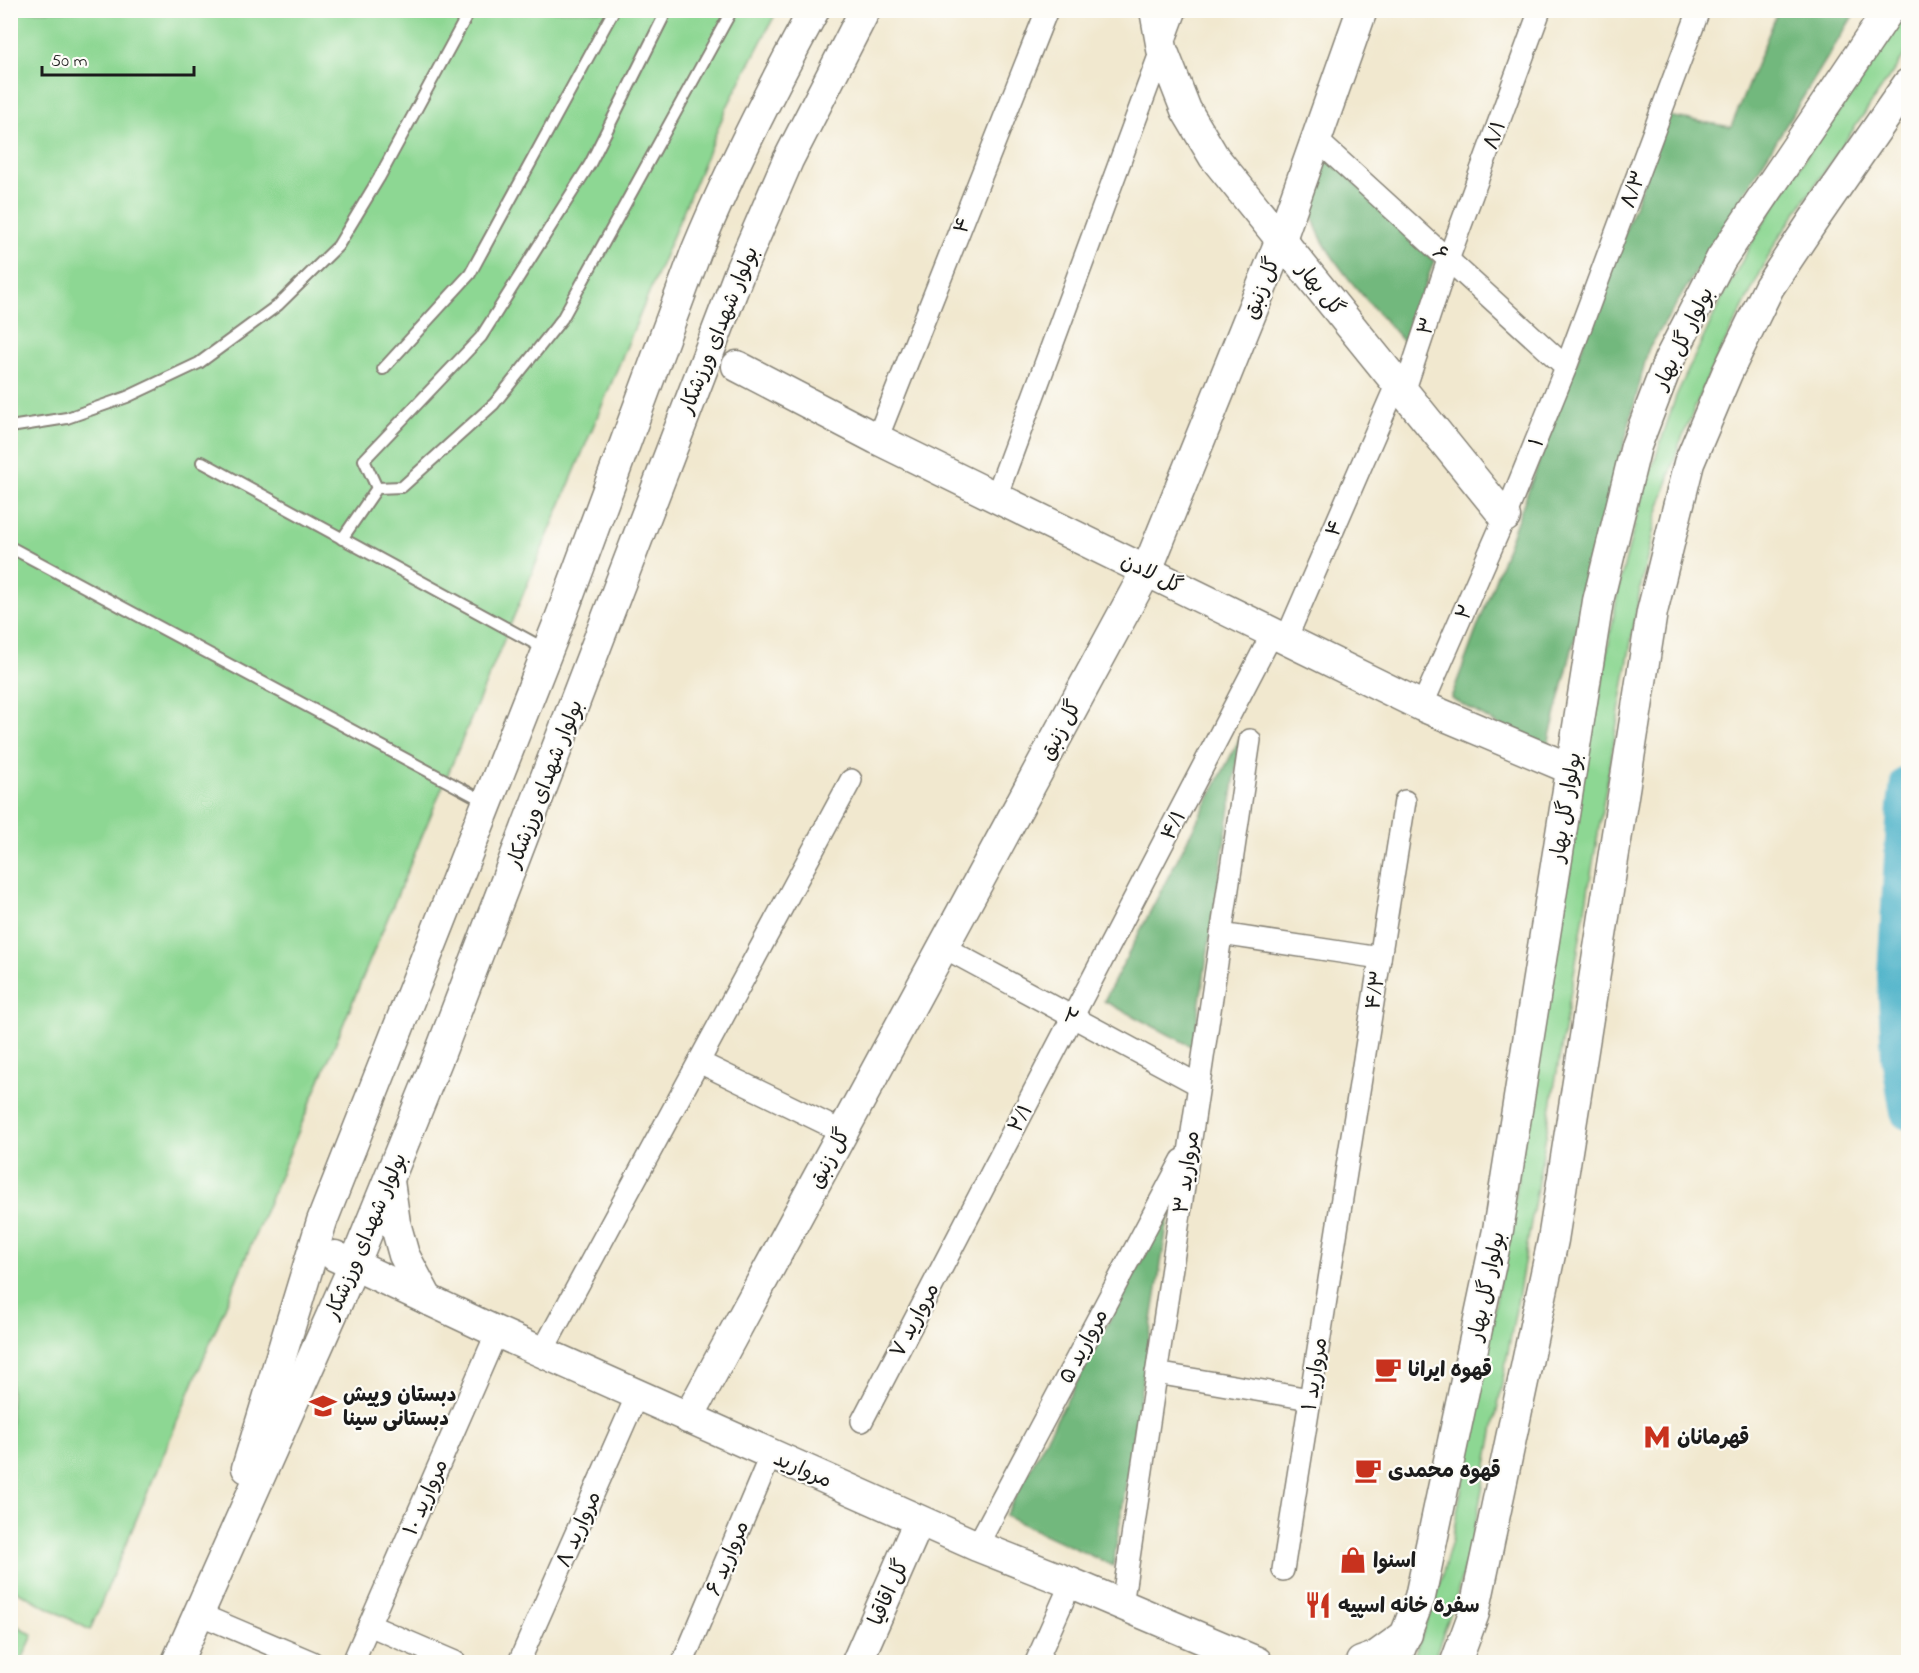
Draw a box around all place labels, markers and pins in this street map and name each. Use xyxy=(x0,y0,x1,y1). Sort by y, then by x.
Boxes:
cafe icon: قهوه ایرانا xyxy=(1373,1354,1403,1384)
place label: قهوه ایرانا xyxy=(1408,1356,1492,1386)
place label: دبستان وپیش دبستانی سینا xyxy=(343,1381,457,1435)
school or university icon: دبستان وپیش دبستانی سینا xyxy=(308,1391,338,1421)
metro station icon: قهرمانان xyxy=(1642,1422,1672,1452)
place label: قهرمانان xyxy=(1677,1424,1749,1454)
cafe icon: قهوه محمدی xyxy=(1353,1455,1383,1485)
place label: قهوه محمدی xyxy=(1388,1457,1501,1487)
shop icon: اسنوا xyxy=(1338,1545,1368,1575)
place label: اسنوا xyxy=(1373,1547,1416,1577)
restaurant icon: سفره خانه اسپیه xyxy=(1303,1590,1333,1620)
place label: سفره خانه اسپیه xyxy=(1338,1592,1480,1622)

